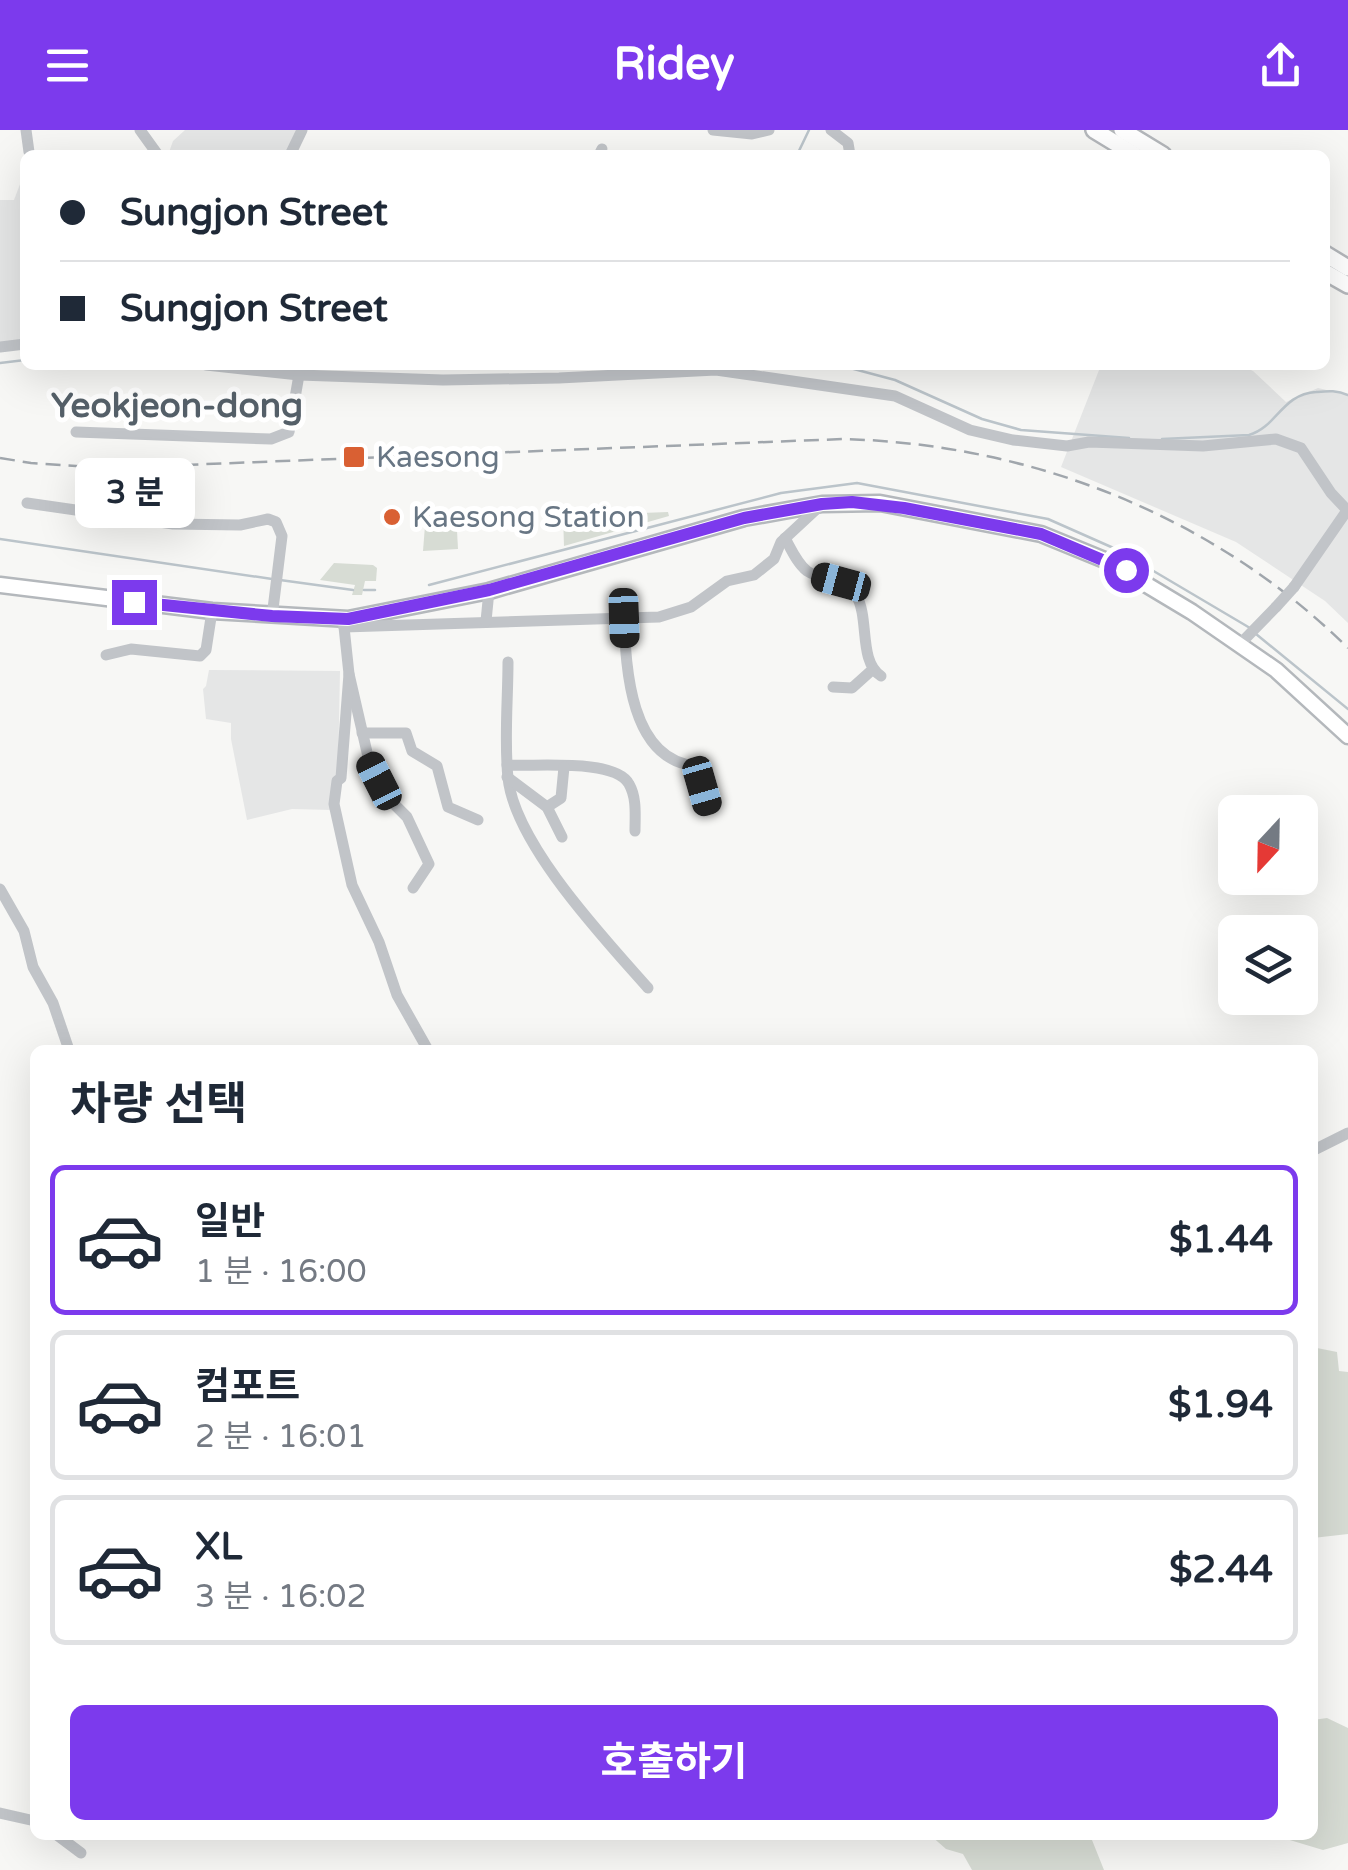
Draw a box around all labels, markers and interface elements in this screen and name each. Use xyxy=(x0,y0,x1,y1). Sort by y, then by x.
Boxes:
icon: menu xyxy=(40,38,95,93)
text: Ridey xyxy=(613,38,735,92)
icon: share xyxy=(1253,38,1308,93)
text: Sungjon Street xyxy=(120,190,388,236)
text: Sungjon Street xyxy=(120,286,388,332)
district label: Yeokjeon-dong xyxy=(51,385,303,427)
place label: Kaesong xyxy=(376,439,500,476)
marker: Kaesong xyxy=(341,444,367,470)
callout: 3 분 xyxy=(74,457,194,527)
text: 3 분 xyxy=(106,474,164,512)
place label: Kaesong Station xyxy=(412,499,645,536)
marker: Kaesong Station xyxy=(381,506,403,528)
route start xyxy=(1104,548,1149,593)
car xyxy=(808,560,874,604)
route end xyxy=(112,580,157,625)
car xyxy=(608,587,640,649)
car xyxy=(352,747,406,815)
car xyxy=(679,753,725,819)
north arrow xyxy=(1218,795,1318,895)
map controls xyxy=(1218,795,1318,1015)
button: layers xyxy=(1218,915,1318,1015)
text: 차량 선택 xyxy=(70,1078,247,1132)
icon: car xyxy=(75,1195,165,1285)
text: 일반 xyxy=(195,1199,265,1245)
text: $1.44 xyxy=(1169,1217,1273,1263)
text: 1 분 · 16:00 xyxy=(195,1253,367,1291)
icon: car xyxy=(75,1360,165,1450)
text: 컴포트 xyxy=(195,1364,300,1410)
text: $1.94 xyxy=(1168,1382,1273,1428)
text: 2 분 · 16:01 xyxy=(195,1418,367,1456)
text: XL xyxy=(195,1524,242,1570)
icon: car xyxy=(75,1525,165,1615)
text: $2.44 xyxy=(1169,1547,1273,1593)
text: 3 분 · 16:02 xyxy=(195,1578,367,1616)
button: 호출하기 xyxy=(70,1705,1278,1820)

